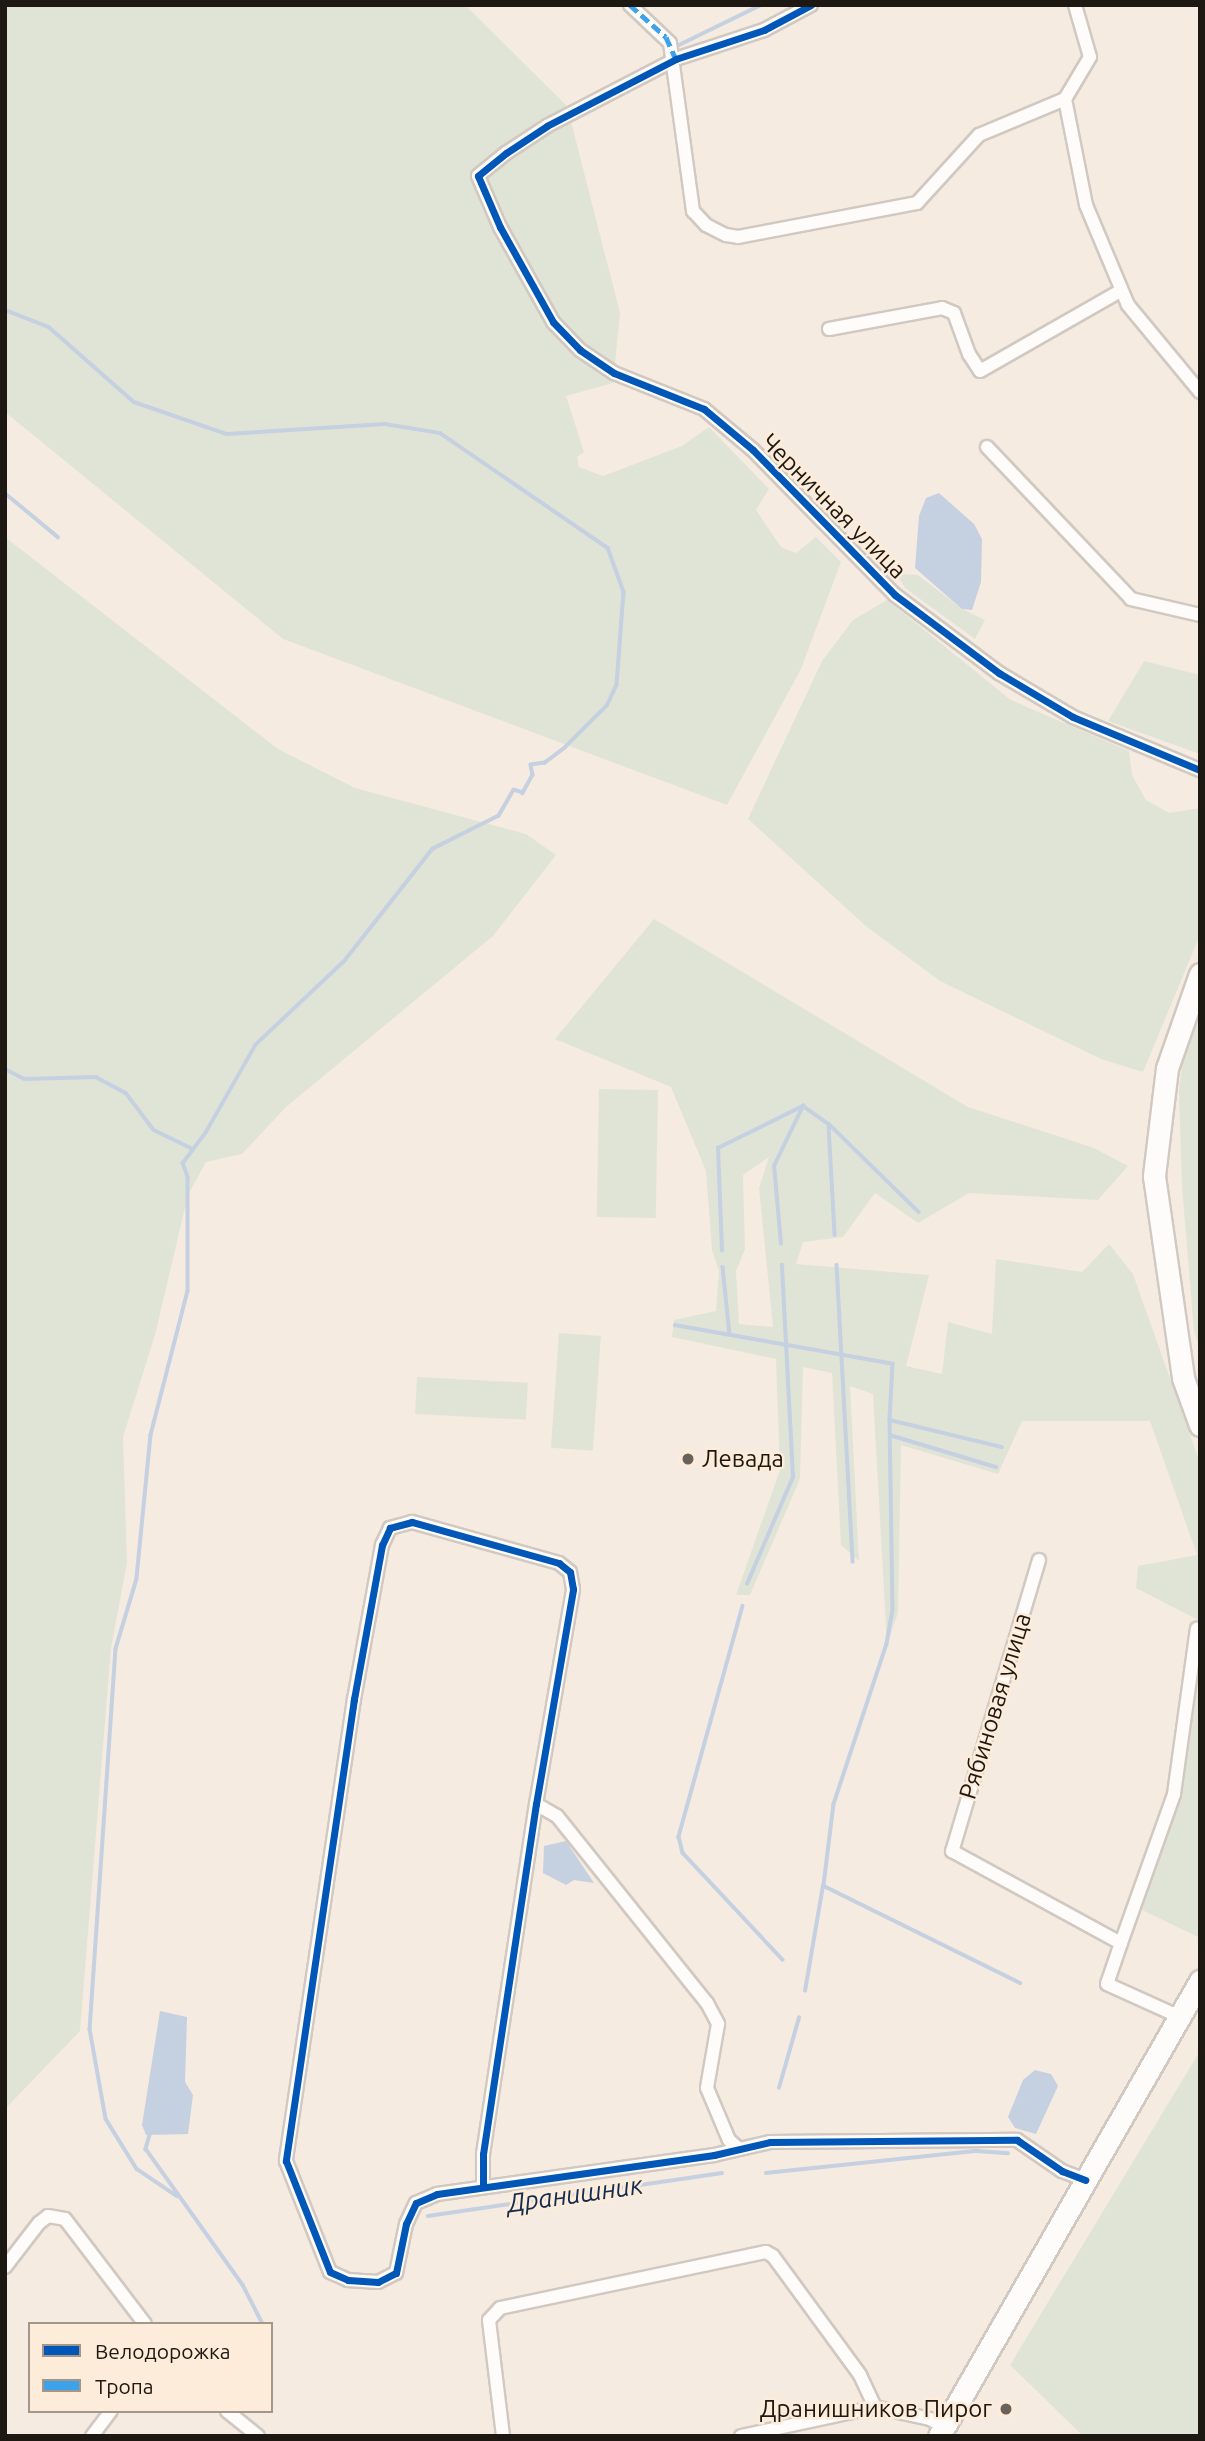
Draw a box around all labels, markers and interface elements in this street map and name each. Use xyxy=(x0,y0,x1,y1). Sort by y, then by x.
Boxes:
street label: Черничная улица xyxy=(755,427,913,585)
place label: Левада xyxy=(702,1445,784,1473)
marker: Левада xyxy=(680,1451,696,1467)
street label: Рябиновая улица xyxy=(953,1609,1037,1803)
water label: Дранишник xyxy=(505,2169,645,2219)
legend xyxy=(28,2322,273,2413)
text: Велодорожка xyxy=(95,2339,231,2363)
text: Тропа xyxy=(95,2374,154,2398)
place label: Дранишников Пирог xyxy=(760,2395,992,2423)
marker: Дранишников Пирог xyxy=(998,2401,1014,2417)

